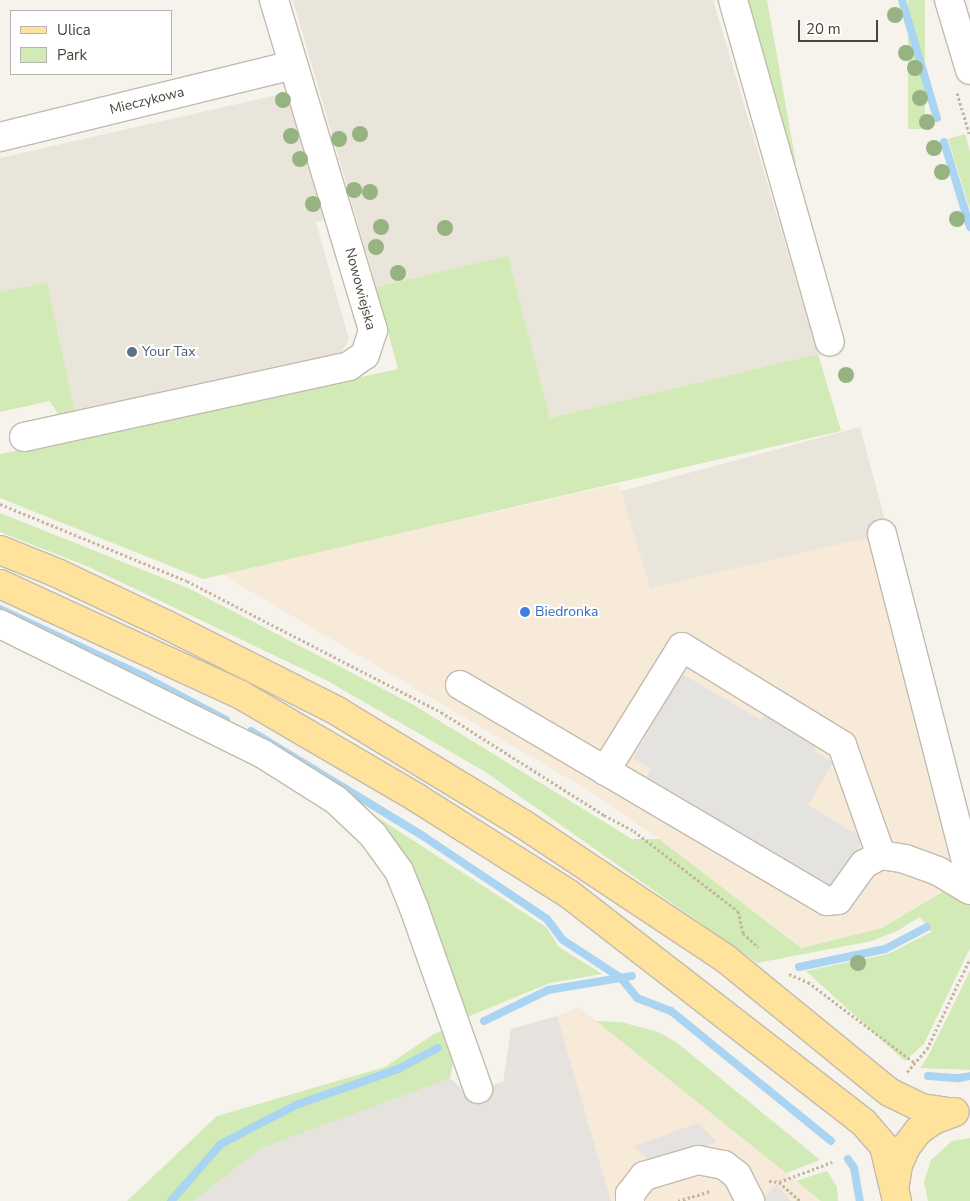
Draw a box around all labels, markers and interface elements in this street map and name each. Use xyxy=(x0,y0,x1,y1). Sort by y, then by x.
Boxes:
legend xyxy=(10,10,172,75)
scale bar xyxy=(800,10,880,42)
text: 20 m xyxy=(806,19,841,39)
text: Ulica xyxy=(57,20,91,40)
text: Park xyxy=(57,45,87,65)
street label: Mieczykowa xyxy=(108,84,186,118)
street label: Nowowiejska xyxy=(341,246,379,332)
place label: Your Tax xyxy=(142,344,196,360)
marker: Your Tax xyxy=(126,346,138,358)
place label: Biedronka xyxy=(535,604,598,620)
marker: Biedronka xyxy=(519,606,531,618)

